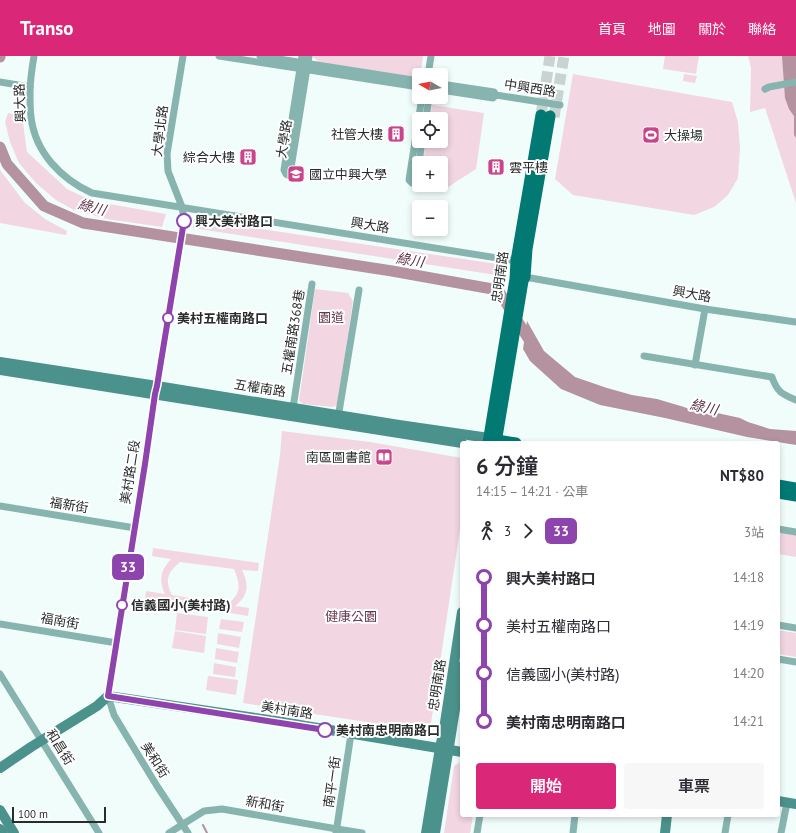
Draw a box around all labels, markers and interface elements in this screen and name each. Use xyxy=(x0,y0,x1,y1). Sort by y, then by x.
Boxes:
text: Transo xyxy=(20,16,73,40)
text: 首頁 xyxy=(598,20,626,38)
text: 地圖 xyxy=(648,20,676,38)
text: 關於 xyxy=(698,20,726,38)
text: 聯絡 xyxy=(748,20,776,38)
north arrow xyxy=(412,68,448,104)
map controls xyxy=(412,68,448,236)
street label: 中興西路 xyxy=(503,76,557,100)
street label: 興大路 xyxy=(11,83,29,123)
street label: 大學北路 xyxy=(148,104,172,158)
button: locate xyxy=(412,112,448,148)
street label: 大學路 xyxy=(273,118,295,160)
building icon: 社管大樓 xyxy=(386,124,406,144)
sports icon: 大操場 xyxy=(641,125,661,145)
place label: 社管大樓 xyxy=(331,126,383,143)
place label: 大操場 xyxy=(664,127,703,144)
building icon: 綜合大樓 xyxy=(238,147,258,167)
place label: 綜合大樓 xyxy=(183,149,235,166)
button: + xyxy=(412,156,448,192)
building icon: 雲平樓 xyxy=(486,157,506,177)
place label: 雲平樓 xyxy=(509,159,548,176)
school or university icon: 國立中興大學 xyxy=(286,164,306,184)
place label: 國立中興大學 xyxy=(309,166,387,183)
water label: 綠川 xyxy=(76,195,110,220)
button: − xyxy=(412,200,448,236)
marker: 興大美村路口 xyxy=(176,213,192,229)
place label: 興大美村路口 xyxy=(195,213,273,230)
street label: 興大路 xyxy=(349,214,391,236)
water label: 綠川 xyxy=(395,249,427,271)
street label: 忠明南路 xyxy=(488,250,512,304)
street label: 興大路 xyxy=(671,282,713,306)
street label: 五權南路368巷 xyxy=(278,288,308,376)
park label: 園道 xyxy=(318,309,344,326)
place label: 美村五權南路口 xyxy=(177,310,268,327)
marker: 美村五權南路口 xyxy=(162,312,174,324)
street label: 五權南路 xyxy=(233,376,287,400)
water label: 綠川 xyxy=(688,395,722,419)
street label: 美村路二段 xyxy=(117,439,143,505)
library icon: 南區圖書館 xyxy=(374,447,394,467)
place label: 南區圖書館 xyxy=(306,449,371,466)
text: 6 分鐘 xyxy=(476,452,538,480)
text: NT$80 xyxy=(720,466,764,485)
text: 14:15 – 14:21 · 公車 xyxy=(476,483,588,500)
street label: 福新街 xyxy=(48,494,90,516)
icon: walk xyxy=(476,520,498,542)
icon: forward xyxy=(517,520,539,542)
text: 33 xyxy=(553,522,569,540)
text: 3 xyxy=(504,523,511,540)
text: 3站 xyxy=(744,524,764,541)
line badge: 33 xyxy=(110,554,146,580)
text: 33 xyxy=(120,558,136,576)
text: 興大美村路口 xyxy=(506,569,596,588)
text: 14:18 xyxy=(733,569,764,586)
place label: 信義國小(美村路) xyxy=(131,597,231,614)
marker: 信義國小(美村路) xyxy=(116,599,128,611)
park label: 健康公園 xyxy=(325,608,377,625)
street label: 福南街 xyxy=(39,609,81,633)
text: 美村五權南路口 xyxy=(506,617,611,636)
text: 14:19 xyxy=(733,617,764,634)
street label: 忠明南路 xyxy=(425,658,449,712)
text: 信義國小(美村路) xyxy=(506,665,619,684)
text: 14:20 xyxy=(733,665,764,682)
street label: 美村南路 xyxy=(260,698,314,722)
text: 美村南忠明南路口 xyxy=(506,713,626,732)
text: 14:21 xyxy=(733,713,764,730)
marker: 美村南忠明南路口 xyxy=(317,722,333,738)
place label: 美村南忠明南路口 xyxy=(336,722,440,739)
street label: 和昌街 xyxy=(42,726,78,768)
street label: 美和街 xyxy=(137,739,173,781)
street label: 南平一街 xyxy=(320,755,344,809)
button: 開始 xyxy=(476,763,616,809)
button: 車票 xyxy=(624,763,764,809)
street label: 新和街 xyxy=(244,792,286,816)
scale bar xyxy=(12,805,106,824)
text: 100 m xyxy=(18,807,48,821)

